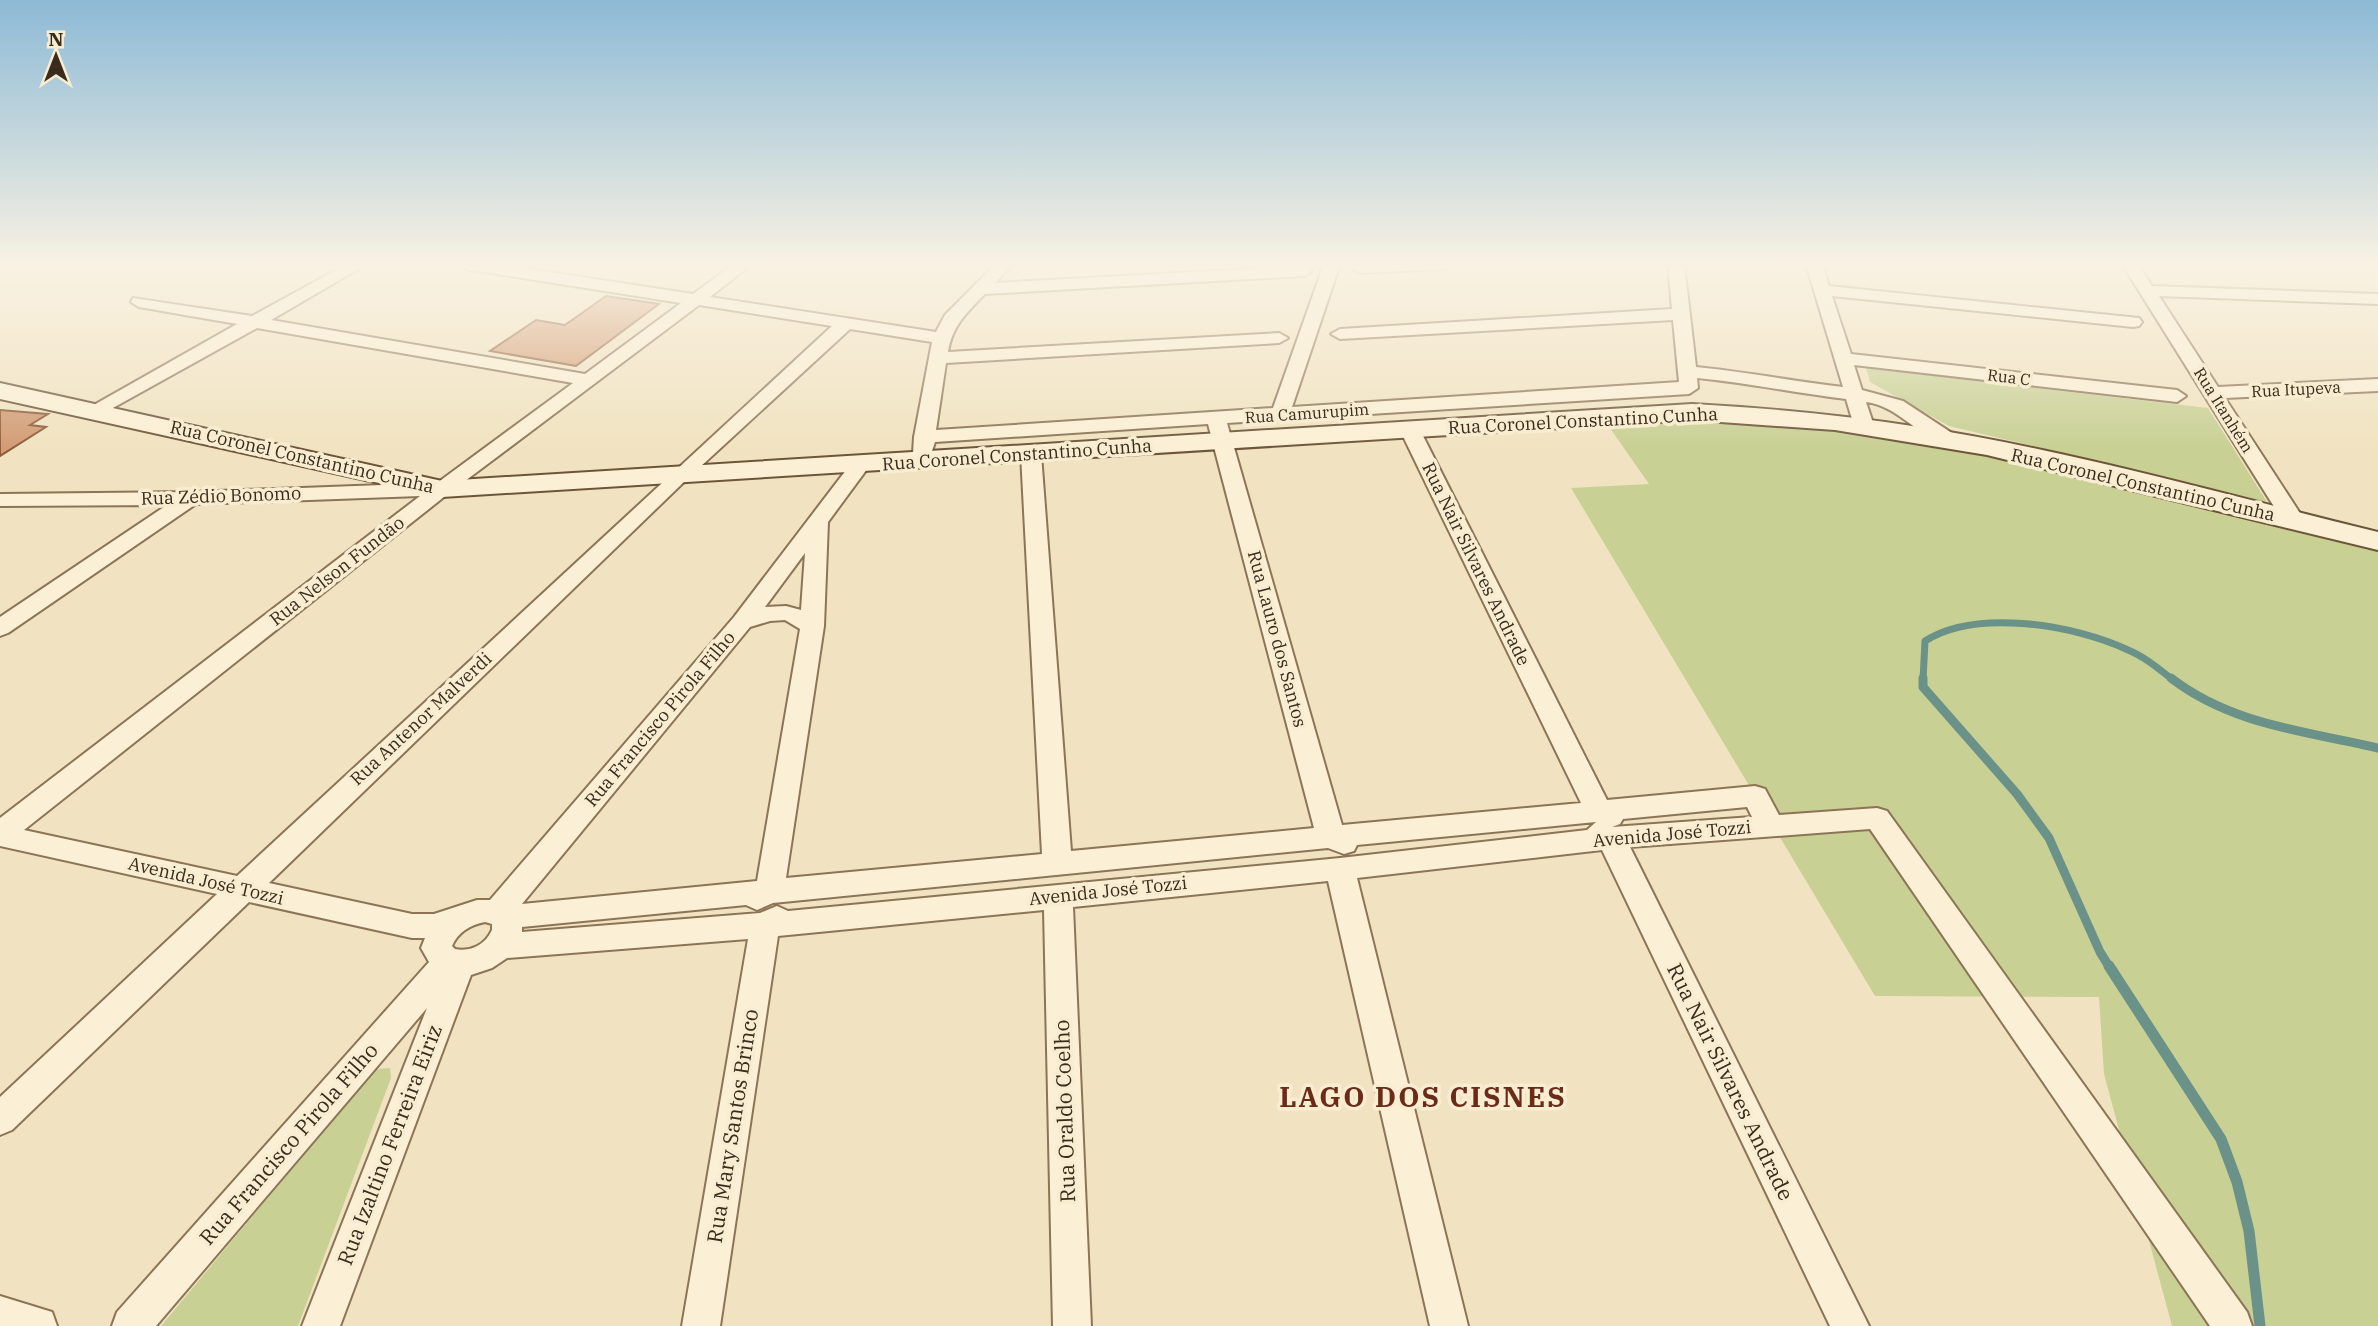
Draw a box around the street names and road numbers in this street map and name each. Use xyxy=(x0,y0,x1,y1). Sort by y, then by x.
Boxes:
street label: Rua C xyxy=(1986,364,2032,390)
street label: Rua Itanhém xyxy=(2190,364,2258,456)
street label: Rua Itupeva xyxy=(2251,377,2342,401)
street label: Rua Camurupim xyxy=(1244,399,1370,427)
street label: Rua Coronel Constantino Cunha xyxy=(1447,402,1719,439)
street label: Rua Coronel Constantino Cunha xyxy=(168,415,437,498)
street label: Rua Coronel Constantino Cunha xyxy=(881,434,1153,475)
street label: Rua Coronel Constantino Cunha xyxy=(2009,443,2278,526)
street label: Rua Nair Silvares Andrade xyxy=(1417,458,1536,669)
street label: Rua Zédio Bonomo xyxy=(140,481,302,510)
street label: Rua Nelson Fundão xyxy=(265,511,409,630)
street label: Rua Lauro dos Santos xyxy=(1243,548,1312,730)
street label: Rua Francisco Pirola Filho xyxy=(579,626,740,811)
street label: Rua Antenor Malverdi xyxy=(345,647,497,790)
street label: Avenida José Tozzi xyxy=(1592,815,1752,852)
street label: Avenida José Tozzi xyxy=(126,851,286,910)
street label: Avenida José Tozzi xyxy=(1028,871,1188,910)
street label: Rua Nair Silvares Andrade xyxy=(1661,958,1801,1205)
street label: Rua Mary Santos Brinco xyxy=(700,1007,764,1245)
street label: Rua Oraldo Coelho xyxy=(1047,1019,1081,1203)
street label: Rua Izaltino Ferreira Eiriz xyxy=(330,1020,448,1269)
street label: Rua Francisco Pirola Filho xyxy=(193,1036,384,1250)

